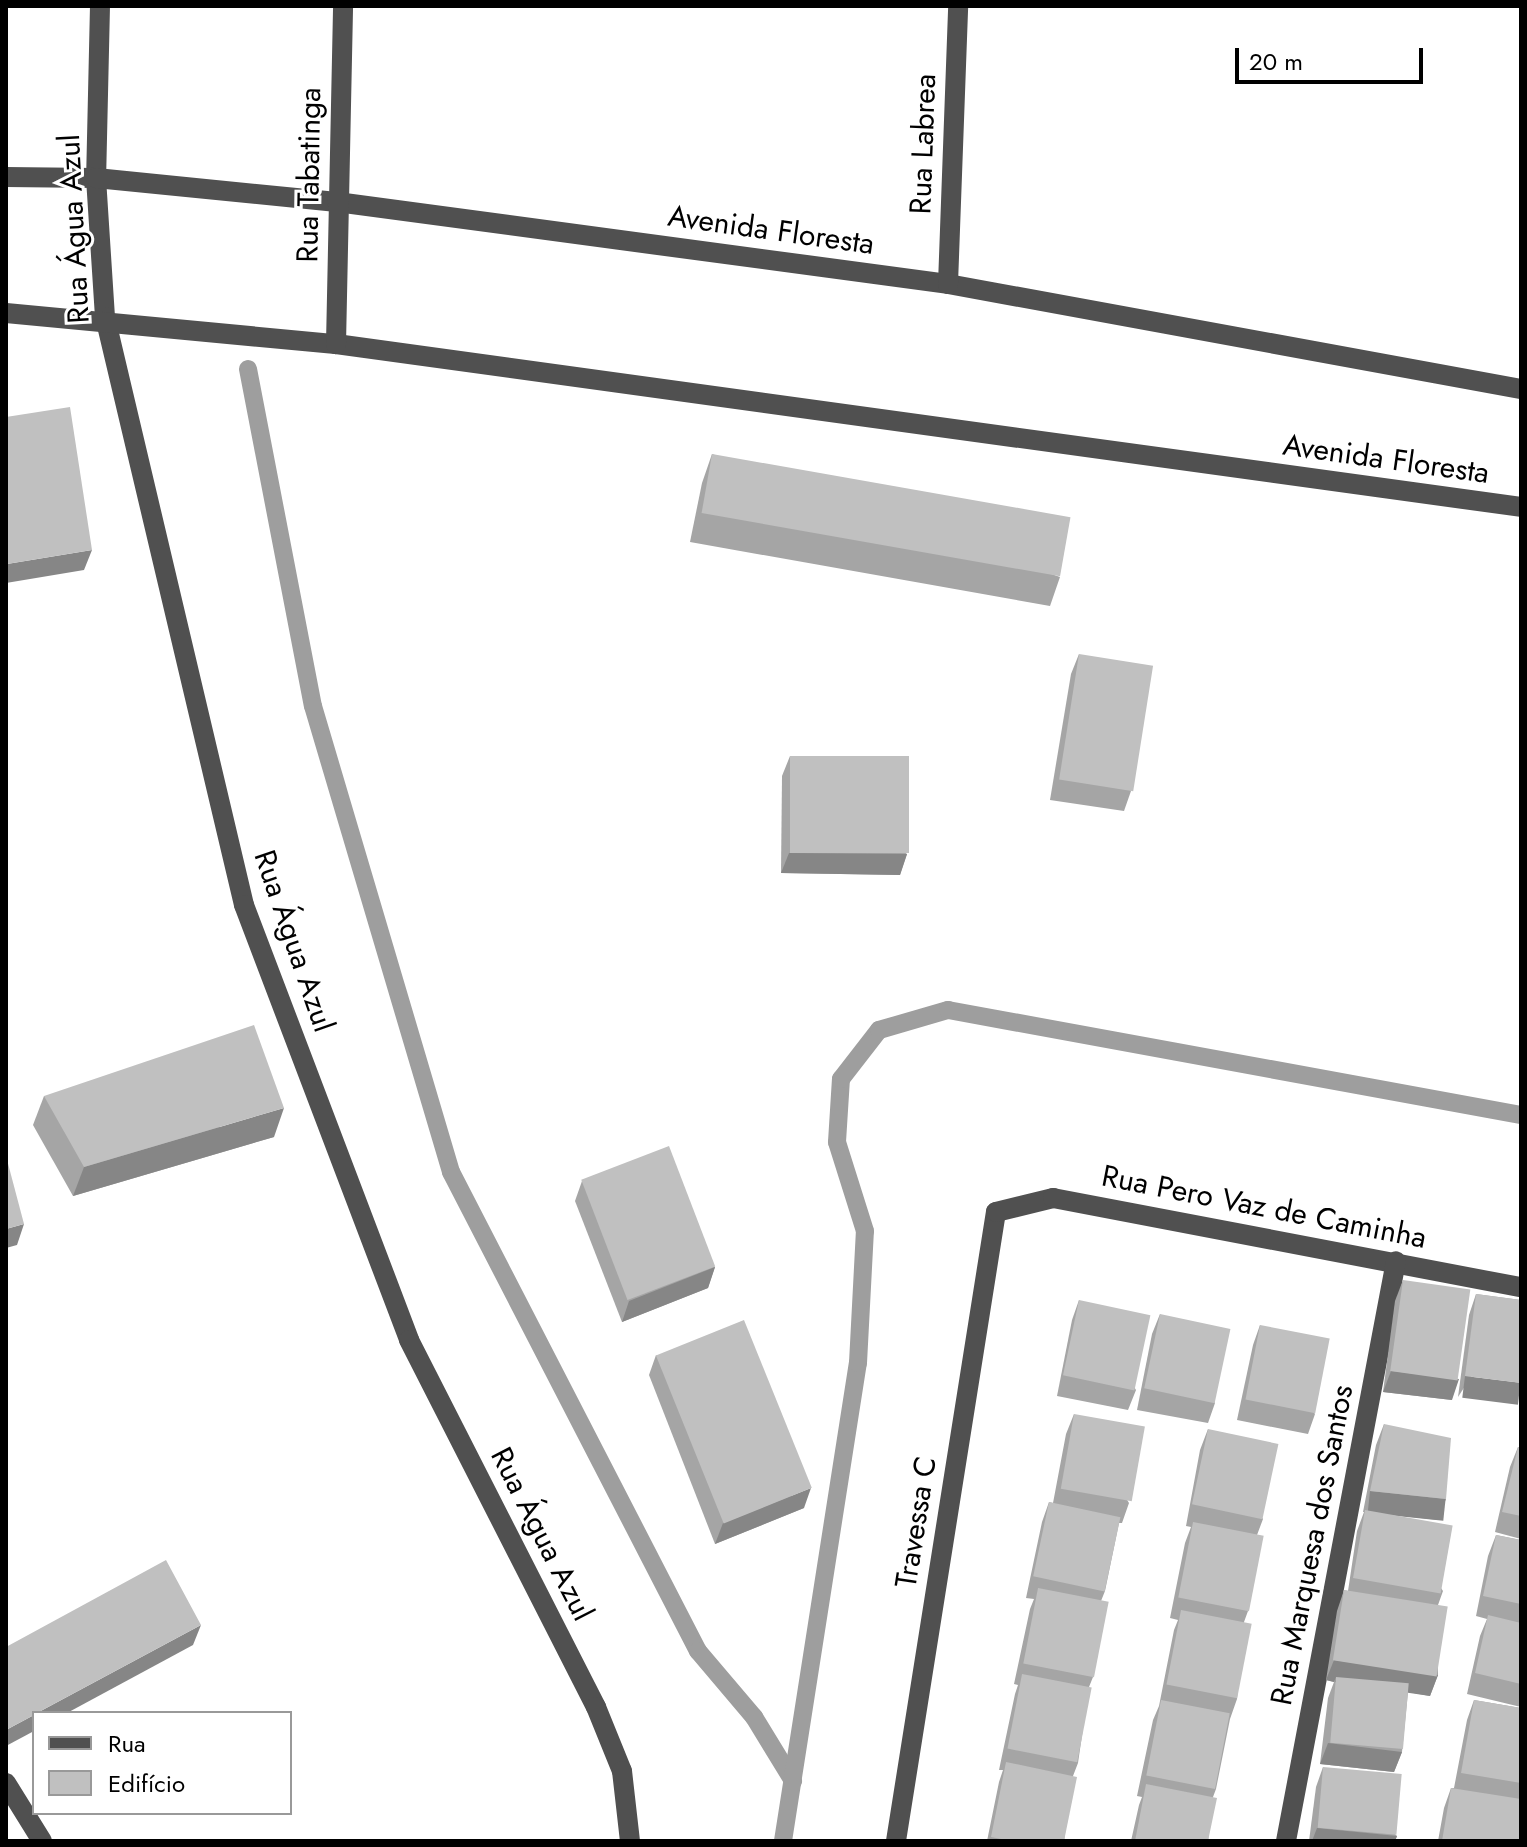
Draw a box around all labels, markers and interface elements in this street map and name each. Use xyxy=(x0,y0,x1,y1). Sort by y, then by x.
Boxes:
scale bar xyxy=(1239,32,1427,82)
text: 20 m xyxy=(1249,44,1303,79)
street label: Rua Labrea xyxy=(903,73,943,215)
street label: Rua Tabatinga xyxy=(289,87,329,263)
street label: Rua Água Azul xyxy=(51,133,97,325)
street label: Avenida Floresta xyxy=(666,198,876,262)
street label: Avenida Floresta xyxy=(1281,427,1491,491)
street label: Rua Água Azul xyxy=(246,846,342,1036)
street label: Rua Pero Vaz de Caminha xyxy=(1099,1158,1429,1256)
street label: Rua Marquesa dos Santos xyxy=(1263,1382,1361,1708)
street label: Rua Água Azul xyxy=(483,1441,601,1627)
street label: Travessa C xyxy=(888,1454,944,1590)
legend xyxy=(32,1711,292,1815)
text: Rua xyxy=(108,1726,146,1761)
text: Edifício xyxy=(108,1766,185,1801)

